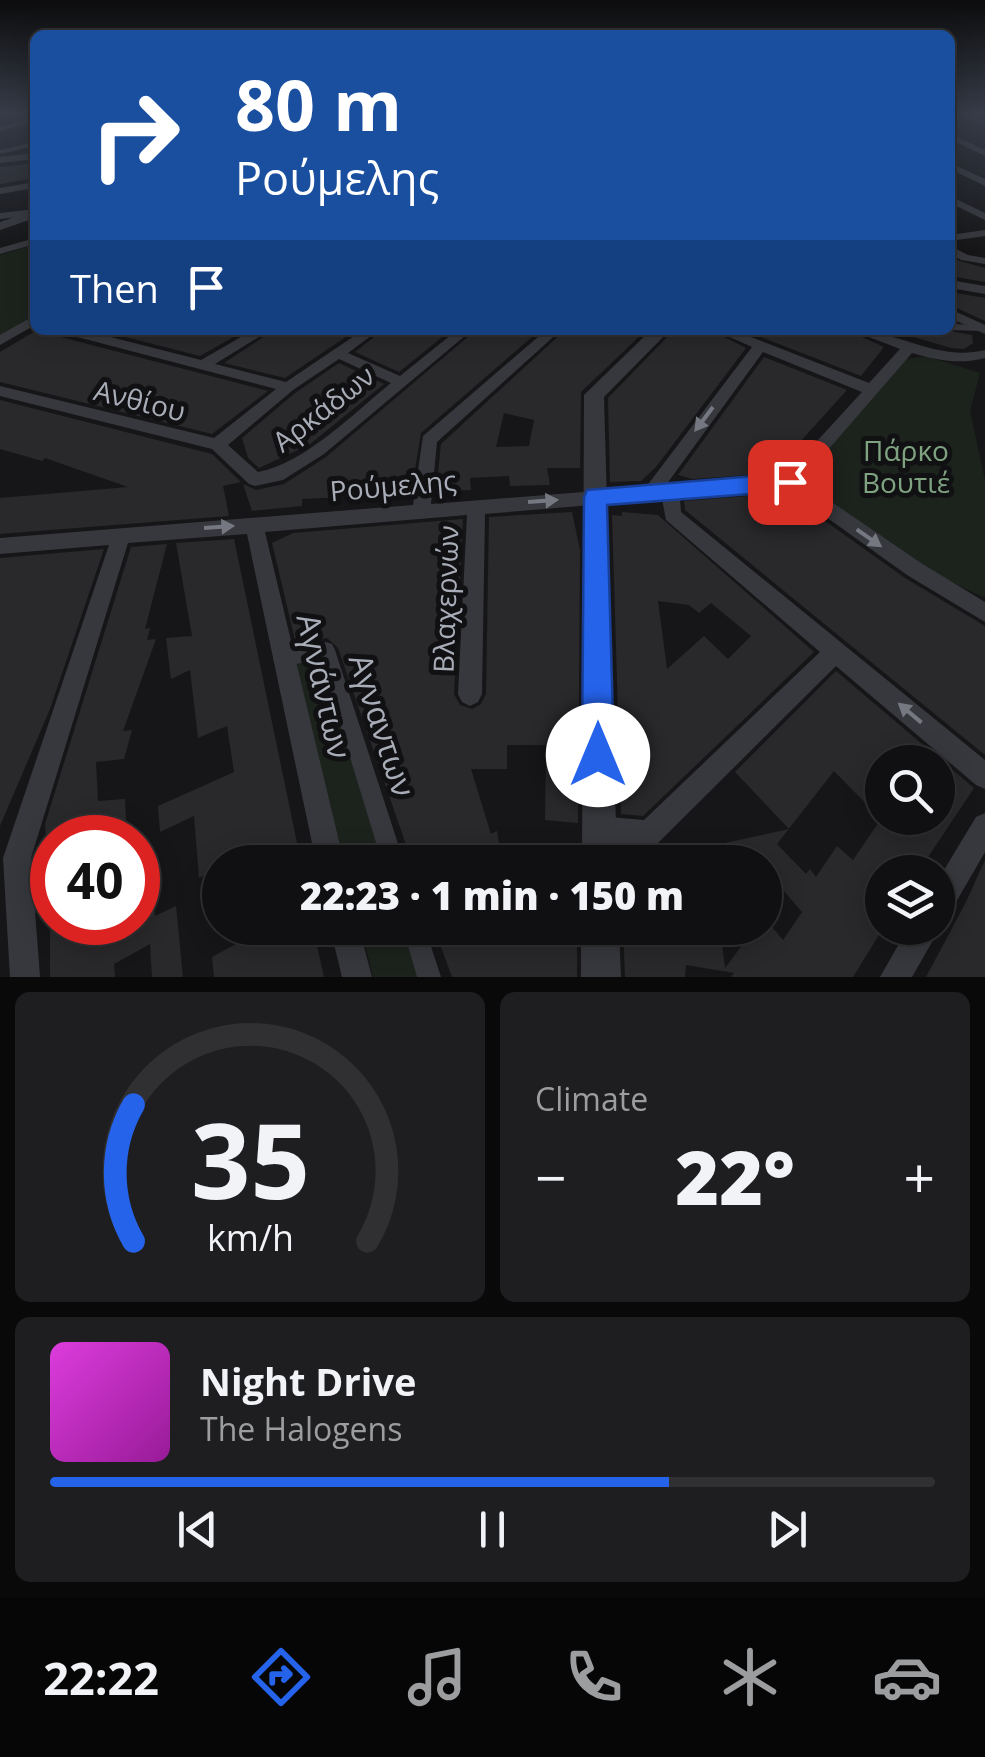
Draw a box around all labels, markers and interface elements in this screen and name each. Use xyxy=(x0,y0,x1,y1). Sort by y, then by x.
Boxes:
text: 80 m xyxy=(235,56,402,152)
icon: right xyxy=(70,70,200,200)
text: Ρούμελης xyxy=(235,147,439,208)
icon: arrive xyxy=(179,260,234,315)
text: Then xyxy=(70,262,159,314)
street label: Αρκάδων xyxy=(264,356,382,460)
street label: Ανθίου xyxy=(90,370,190,430)
one-way arrow xyxy=(695,406,715,432)
park label: Πάρκο Βουτιέ xyxy=(862,431,950,501)
pin xyxy=(748,440,833,525)
icon: arrive xyxy=(763,455,818,510)
street label: Ρούμελης xyxy=(328,461,458,509)
one-way arrow xyxy=(527,493,559,509)
one-way arrow xyxy=(203,518,235,534)
street label: Βλαχερνών xyxy=(423,525,467,673)
one-way arrow xyxy=(856,528,883,547)
street label: Αγνάντων xyxy=(287,609,363,763)
street label: Αγναντων xyxy=(340,648,426,802)
position arrow xyxy=(546,703,650,807)
one-way arrow xyxy=(898,703,923,724)
map controls xyxy=(865,745,955,945)
button: search xyxy=(865,745,955,835)
speed limit sign: 40 xyxy=(30,815,160,945)
button: layers xyxy=(865,855,955,945)
text: 22:23 · 1 min · 150 m xyxy=(300,869,684,921)
text: Climate xyxy=(535,1077,648,1120)
text: 35 xyxy=(191,1088,309,1229)
text: 22° xyxy=(675,1125,795,1227)
text: − xyxy=(535,1139,566,1214)
text: + xyxy=(904,1139,935,1214)
text: km/h xyxy=(207,1213,293,1261)
text: Night Drive xyxy=(200,1355,416,1407)
text: The Halogens xyxy=(200,1407,402,1450)
icon: previous xyxy=(170,1502,225,1557)
icon: pause xyxy=(465,1502,520,1557)
icon: next xyxy=(760,1502,815,1557)
icon: directions xyxy=(246,1642,316,1712)
icon: music xyxy=(402,1642,472,1712)
icon: phone xyxy=(559,1642,629,1712)
icon: climate xyxy=(715,1642,785,1712)
icon: car xyxy=(872,1642,942,1712)
text: 22:22 xyxy=(43,1647,159,1708)

